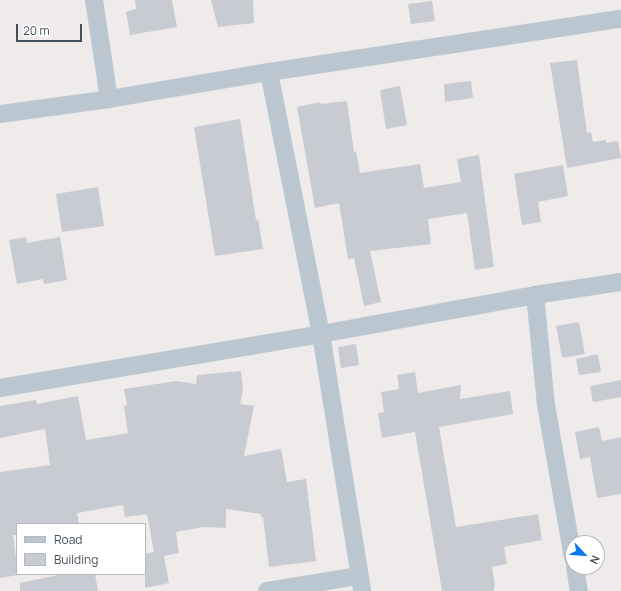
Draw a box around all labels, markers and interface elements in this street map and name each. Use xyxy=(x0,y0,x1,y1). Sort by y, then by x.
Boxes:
scale bar xyxy=(18,16,84,42)
text: 20 m xyxy=(23,22,50,39)
legend xyxy=(16,523,146,575)
text: Road xyxy=(54,531,82,548)
north arrow xyxy=(565,535,605,575)
text: Building xyxy=(54,551,98,568)
text: N xyxy=(587,553,604,567)

